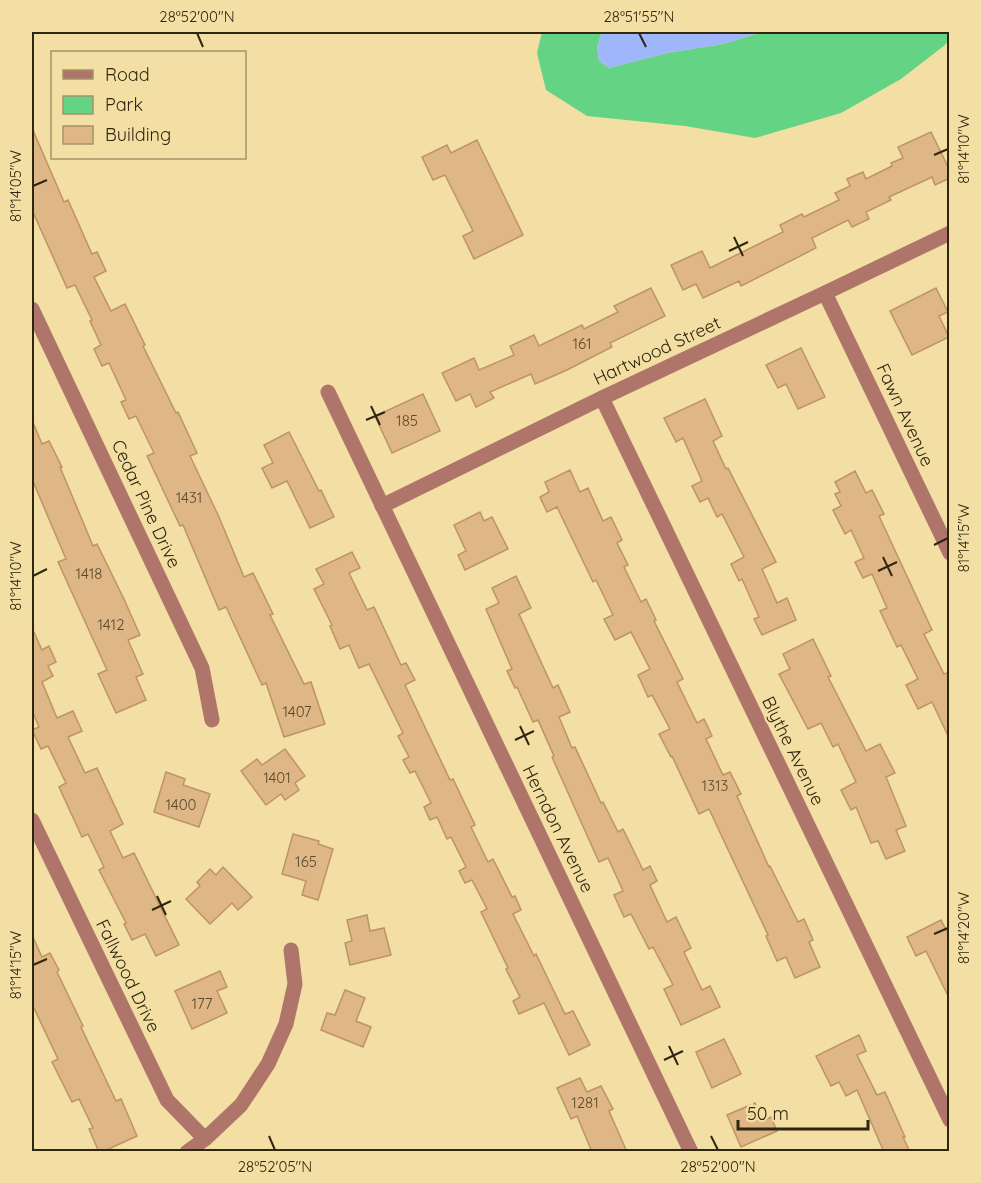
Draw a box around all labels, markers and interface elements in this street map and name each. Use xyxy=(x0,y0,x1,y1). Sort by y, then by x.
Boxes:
text: 28°52'00"N xyxy=(159,7,235,26)
text: 28°51'55"N xyxy=(603,7,675,26)
legend xyxy=(51,51,246,159)
text: Road xyxy=(105,63,150,86)
text: Park xyxy=(105,93,143,116)
text: 81°14'10"W xyxy=(954,114,973,184)
text: Building xyxy=(105,123,171,146)
text: 81°14'05"W xyxy=(6,149,25,222)
street label: Hartwood Street xyxy=(589,311,724,390)
house number: 161 xyxy=(572,334,592,353)
street label: Fawn Avenue xyxy=(872,360,939,470)
house number: 185 xyxy=(396,411,418,430)
street label: Cedar Pine Drive xyxy=(107,436,186,572)
house number: 1431 xyxy=(176,488,202,507)
text: 81°14'15"W xyxy=(954,503,973,572)
text: 81°14'10"W xyxy=(6,541,25,611)
house number: 1418 xyxy=(76,564,102,583)
house number: 1412 xyxy=(98,615,124,634)
street label: Blythe Avenue xyxy=(757,692,830,809)
house number: 1407 xyxy=(282,702,312,721)
street label: Herndon Avenue xyxy=(518,761,599,896)
house number: 1401 xyxy=(263,768,291,787)
house number: 1313 xyxy=(702,776,729,795)
house number: 1400 xyxy=(165,795,197,814)
house number: 165 xyxy=(295,852,317,871)
text: 81°14'20"W xyxy=(954,891,973,964)
street label: Fallwood Drive xyxy=(91,915,166,1036)
text: 81°14'15"W xyxy=(6,930,25,999)
house number: 177 xyxy=(192,994,213,1013)
house number: 1281 xyxy=(571,1093,599,1112)
scale bar xyxy=(738,1093,868,1131)
text: 50 m xyxy=(747,1102,789,1125)
text: 28°52'05"N xyxy=(238,1157,312,1176)
text: 28°52'00"N xyxy=(680,1157,756,1176)

